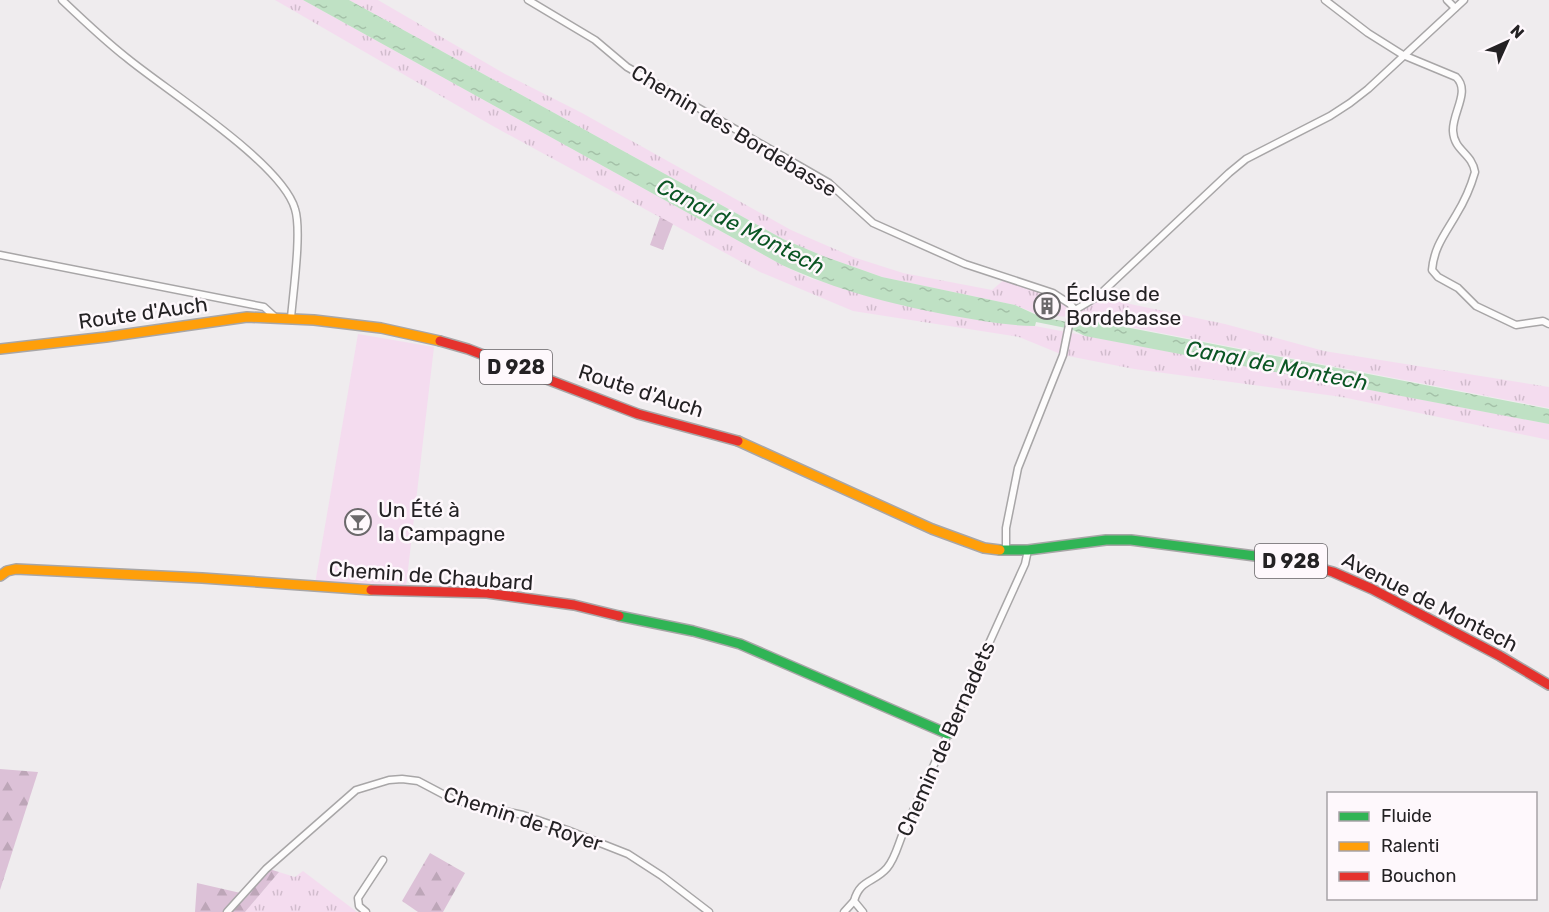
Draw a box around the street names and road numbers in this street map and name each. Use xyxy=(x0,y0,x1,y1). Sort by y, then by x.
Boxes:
street label: Chemin des Bordebasse xyxy=(627,59,842,202)
street label: Route d'Auch xyxy=(77,291,209,334)
road number: D 928 xyxy=(480,350,552,384)
street label: Route d'Auch xyxy=(575,359,707,423)
road number: D 928 xyxy=(1255,544,1327,578)
street label: Avenue de Montech xyxy=(1338,546,1522,657)
street label: Chemin de Chaubard xyxy=(328,556,534,595)
street label: Chemin de Bernadets xyxy=(891,637,1000,840)
street label: Chemin de Royer xyxy=(440,781,606,856)

